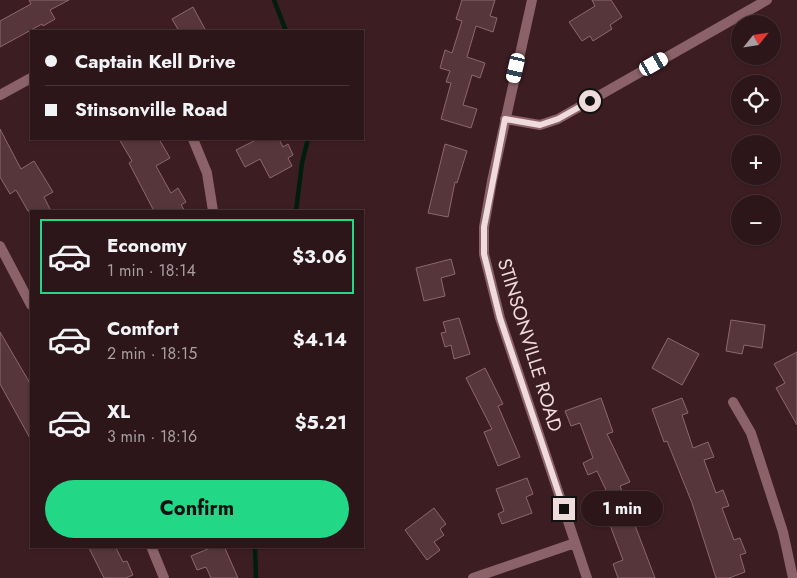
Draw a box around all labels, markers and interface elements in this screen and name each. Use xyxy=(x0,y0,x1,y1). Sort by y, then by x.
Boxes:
north arrow xyxy=(731,15,781,65)
map controls xyxy=(731,15,781,245)
text: Captain Kell Drive xyxy=(75,48,236,75)
car xyxy=(637,50,670,78)
car xyxy=(505,52,526,84)
button: locate xyxy=(731,75,781,125)
route start xyxy=(579,90,601,112)
text: Stinsonville Road xyxy=(75,96,227,123)
button: + xyxy=(731,135,781,185)
button: − xyxy=(731,195,781,245)
text: Economy xyxy=(107,232,187,259)
icon: car xyxy=(47,234,92,279)
text: $3.06 xyxy=(292,243,347,270)
street label: STINSONVILLE ROAD xyxy=(491,255,569,435)
text: 1 min · 18:14 xyxy=(107,259,196,282)
text: Comfort xyxy=(107,315,179,342)
icon: car xyxy=(47,317,92,362)
text: $4.14 xyxy=(293,326,347,353)
text: 2 min · 18:15 xyxy=(107,342,197,365)
text: XL xyxy=(107,398,130,425)
icon: car xyxy=(47,400,92,445)
text: $5.21 xyxy=(295,409,347,436)
text: 3 min · 18:16 xyxy=(107,425,197,448)
button: Confirm xyxy=(45,480,349,538)
callout: 1 min xyxy=(582,492,664,526)
text: 1 min xyxy=(602,497,642,520)
route end xyxy=(553,498,575,520)

